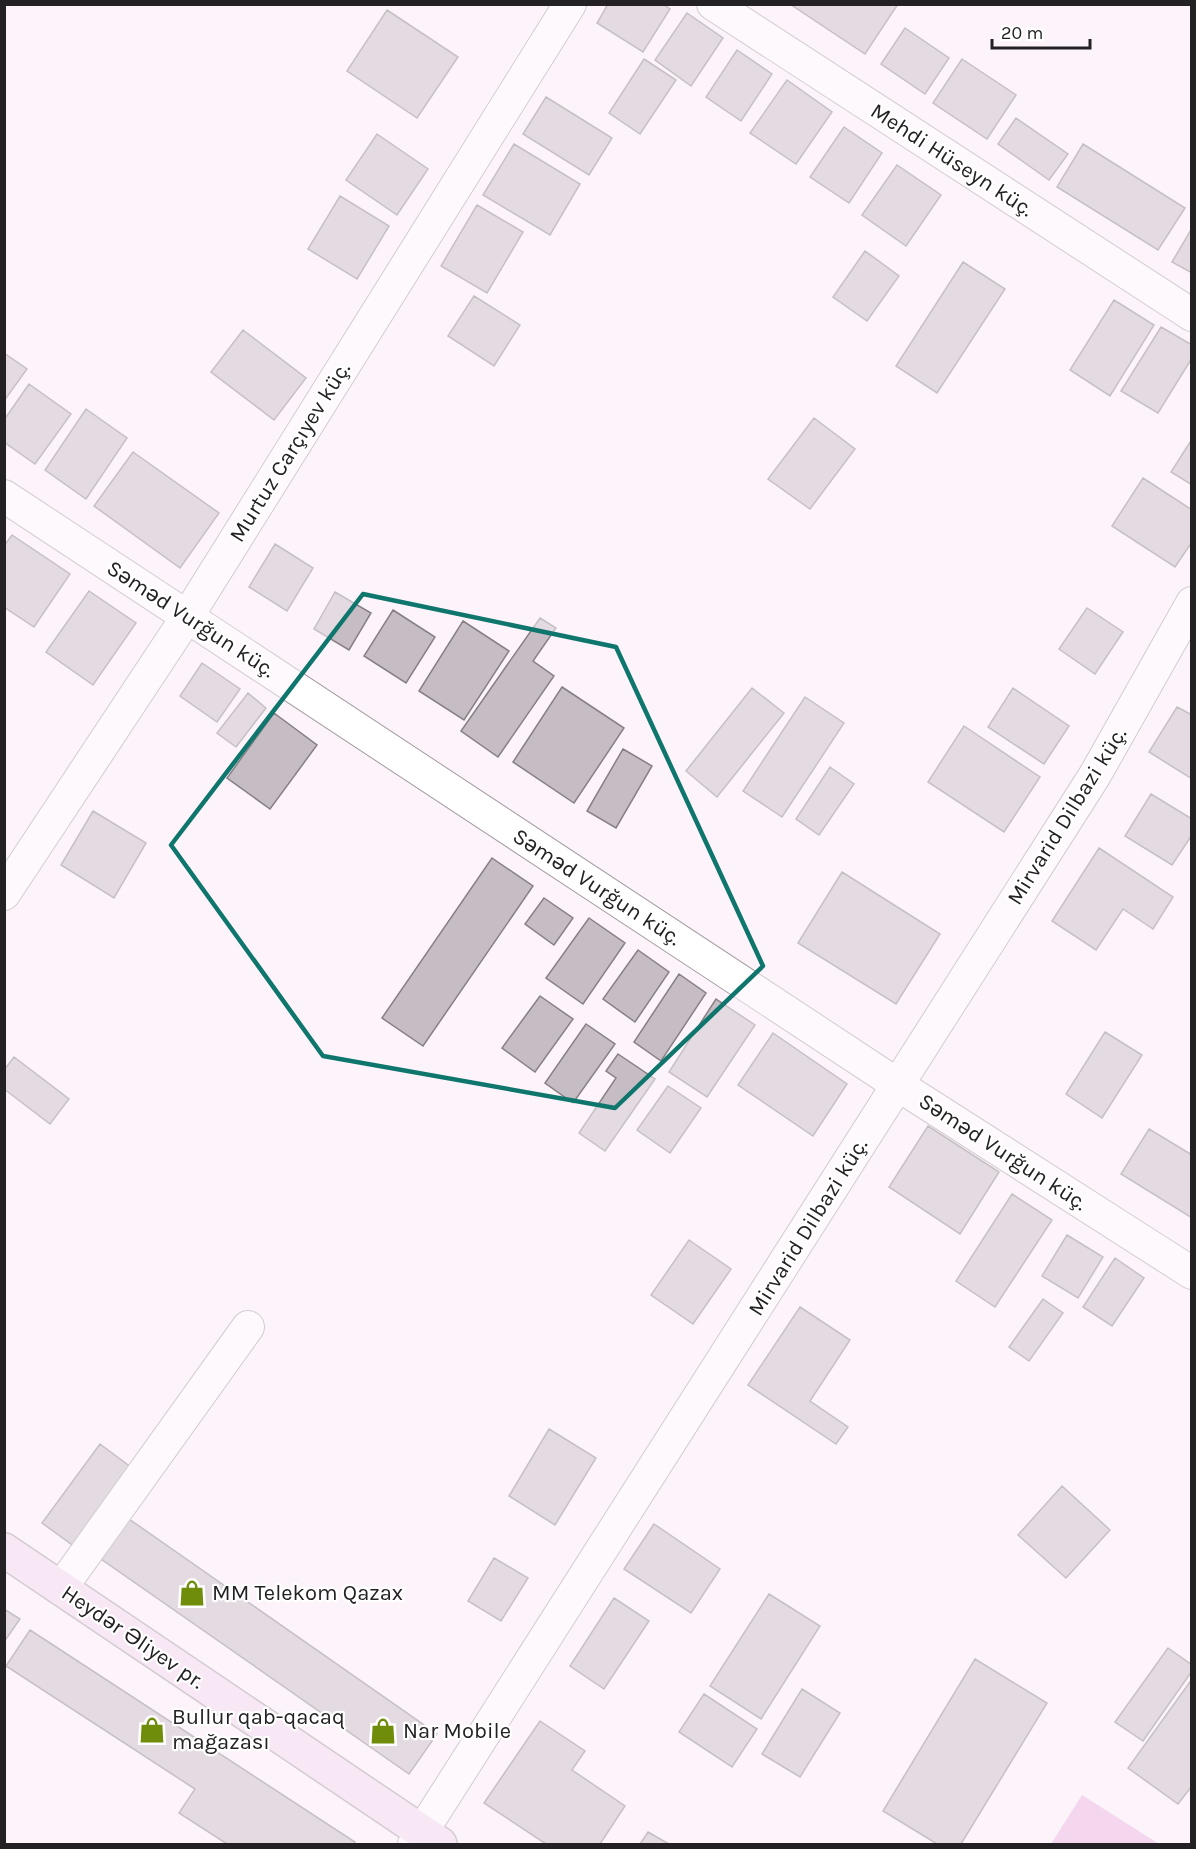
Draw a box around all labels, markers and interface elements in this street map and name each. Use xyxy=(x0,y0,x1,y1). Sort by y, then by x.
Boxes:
scale bar xyxy=(992,12,1090,50)
text: 20 m xyxy=(1001,22,1043,44)
street label: Mehdi Hüseyn küç. xyxy=(866,98,1038,222)
street label: Murtuz Carçıyev küç. xyxy=(224,357,356,547)
street label: Səməd Vurğun küç. xyxy=(102,555,280,683)
street label: Mirvarid Dilbazi küç. xyxy=(1002,722,1132,910)
street label: Səməd Vurğun küç. xyxy=(508,823,686,951)
street label: Səməd Vurğun küç. xyxy=(914,1088,1092,1216)
street label: Mirvarid Dilbazi küç. xyxy=(743,1133,873,1321)
shop icon: MM Telekom Qazax xyxy=(177,1578,207,1608)
street label: Heydər Əliyev pr. xyxy=(57,1580,209,1694)
place label: MM Telekom Qazax xyxy=(212,1580,403,1606)
place label: Bullur qab-qacaq mağazası xyxy=(172,1704,345,1755)
shop icon: Bullur qab-qacaq mağazası xyxy=(137,1715,167,1745)
shop icon: Nar Mobile xyxy=(368,1716,398,1746)
place label: Nar Mobile xyxy=(403,1718,511,1744)

